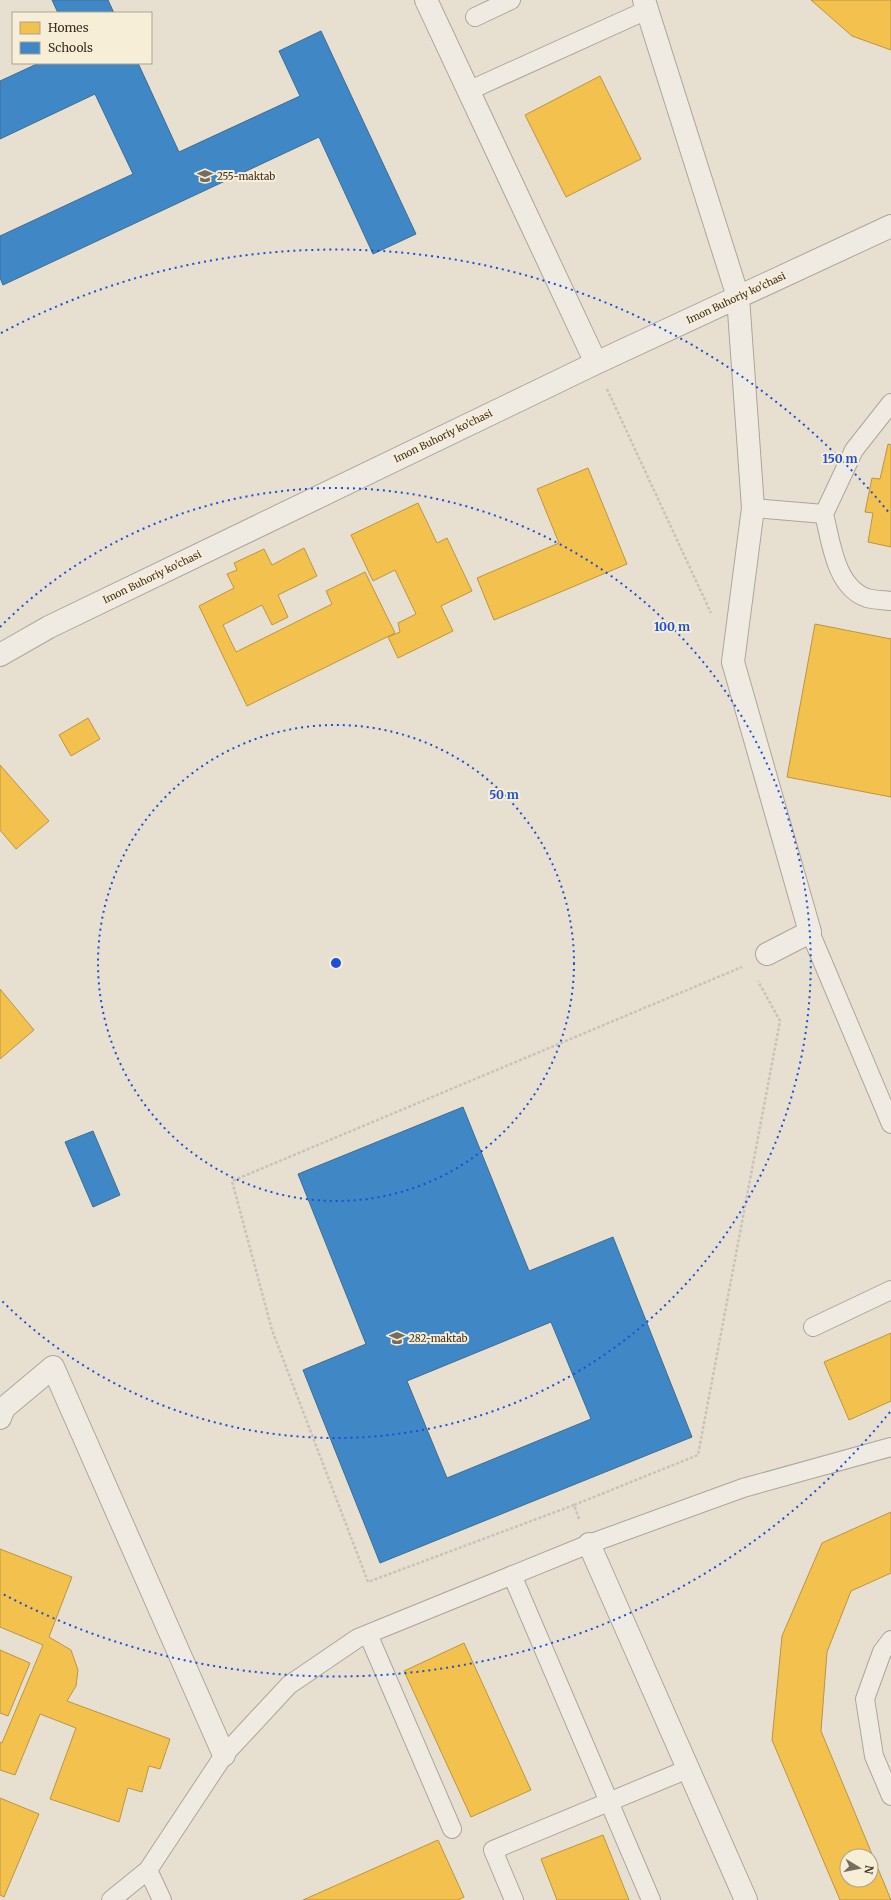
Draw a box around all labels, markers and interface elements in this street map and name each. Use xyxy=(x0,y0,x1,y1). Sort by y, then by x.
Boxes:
legend xyxy=(12,12,152,64)
text: Homes xyxy=(48,20,89,35)
text: Schools xyxy=(48,40,93,55)
school or university icon: 255-maktab xyxy=(196,167,214,185)
place label: 255-maktab xyxy=(217,170,275,183)
street label: Imon Buhoriy ko'chasi xyxy=(684,269,788,327)
street label: Imon Buhoriy ko'chasi xyxy=(392,406,494,466)
text: 150 m xyxy=(823,451,858,466)
street label: Imon Buhoriy ko'chasi xyxy=(101,547,203,607)
text: 100 m xyxy=(654,619,690,634)
text: 50 m xyxy=(489,787,519,802)
centre of rings xyxy=(329,956,343,970)
school or university icon: 282-maktab xyxy=(388,1329,406,1347)
place label: 282-maktab xyxy=(409,1332,468,1345)
north arrow xyxy=(839,1848,879,1888)
text: N xyxy=(861,1864,876,1876)

